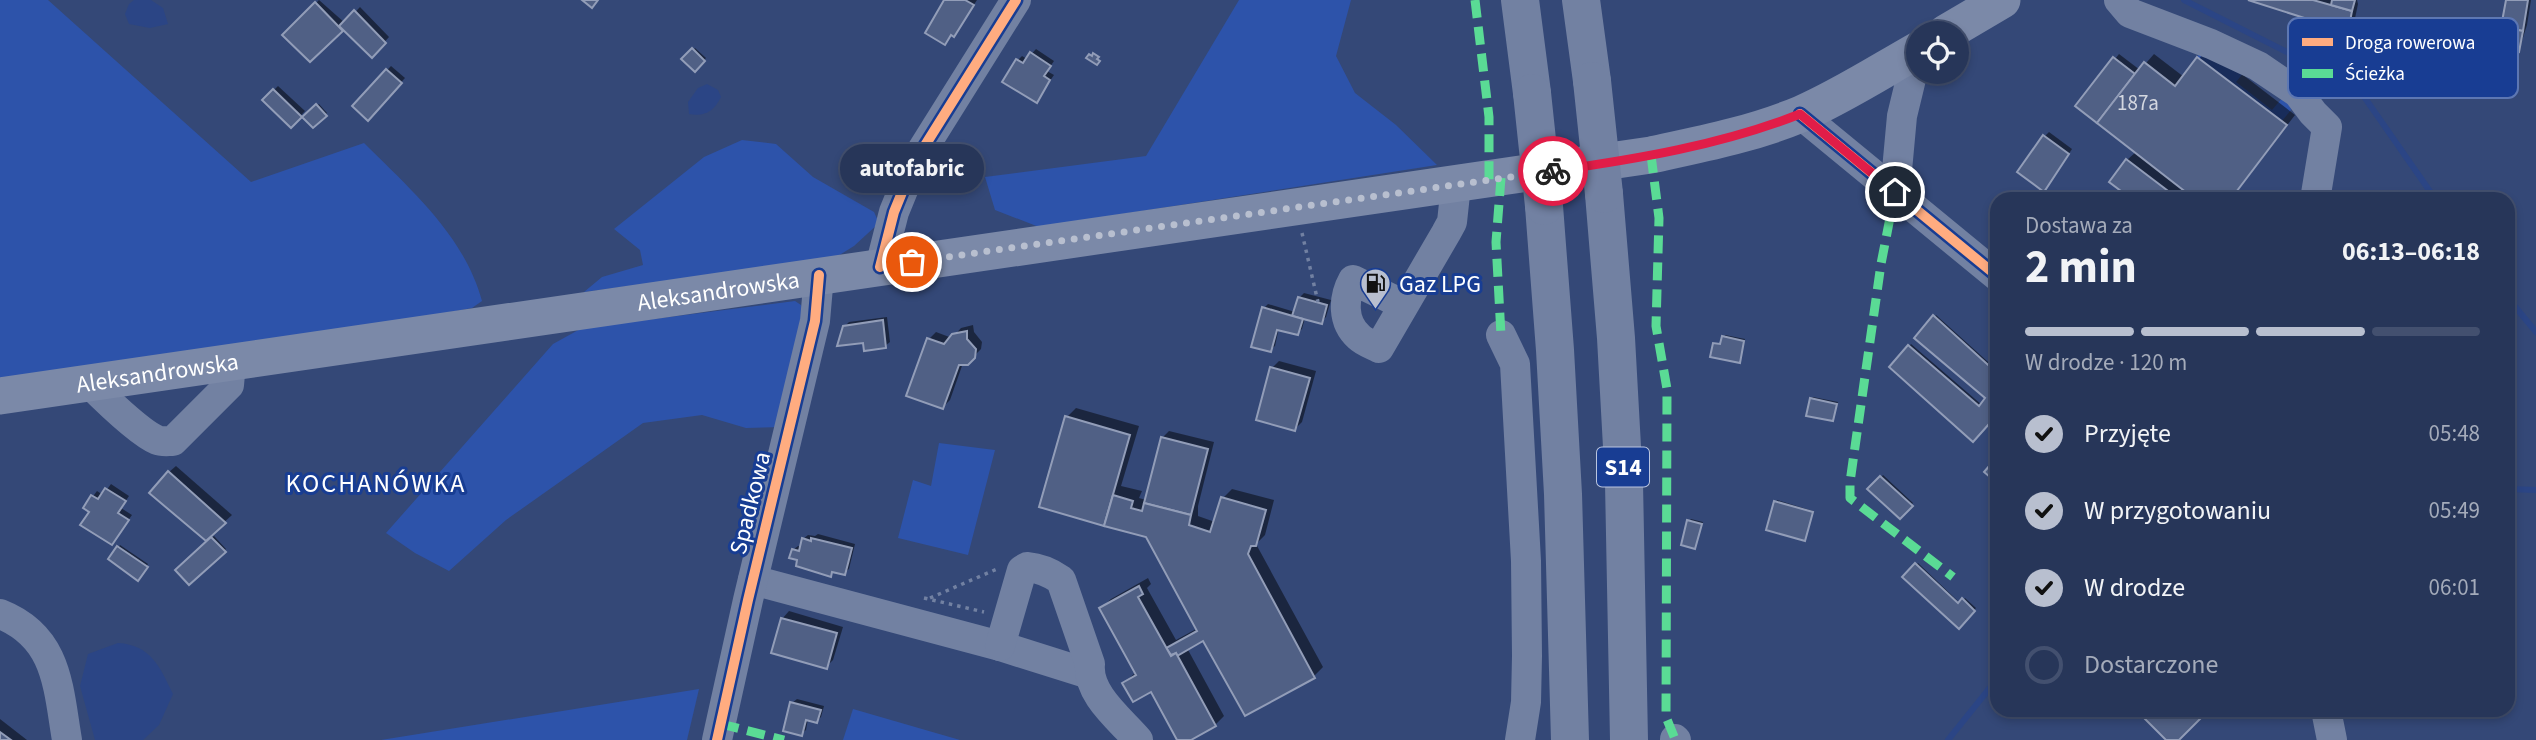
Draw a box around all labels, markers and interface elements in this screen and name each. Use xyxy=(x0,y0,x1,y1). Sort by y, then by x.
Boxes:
legend xyxy=(2288,18,2518,98)
map controls xyxy=(1906,21,1969,84)
button: locate xyxy=(1906,21,1969,84)
text: Droga rowerowa xyxy=(2345,30,2475,57)
text: Ścieżka xyxy=(2345,61,2405,88)
house number: 187a xyxy=(2117,88,2159,118)
courier xyxy=(1518,136,1588,206)
callout: autofabric xyxy=(840,143,984,192)
text: autofabric xyxy=(859,152,965,185)
icon: bike xyxy=(1534,152,1572,190)
pin xyxy=(1865,162,1925,222)
icon: home xyxy=(1876,173,1914,211)
text: Dostawa za xyxy=(2025,209,2133,242)
pin xyxy=(882,232,942,292)
text: 06:13–06:18 xyxy=(2342,233,2480,270)
text: 2 min xyxy=(2025,235,2137,300)
icon: bag xyxy=(893,243,931,281)
street label: Aleksandrowska xyxy=(635,262,802,321)
fuel station icon: Gaz LPG xyxy=(1359,267,1393,311)
place label: Gaz LPG xyxy=(1399,267,1481,302)
street label: Aleksandrowska xyxy=(74,344,241,403)
text: W drodze · 120 m xyxy=(2025,346,2187,379)
icon: check xyxy=(2025,415,2063,453)
text: Przyjęte xyxy=(2084,415,2171,452)
text: 05:48 xyxy=(2429,417,2480,450)
road number: S14 xyxy=(1597,447,1649,486)
street label: Spadkowa xyxy=(721,448,780,558)
district label: KOCHANÓWKA xyxy=(286,465,467,502)
icon: check xyxy=(2025,492,2063,530)
text: W przygotowaniu xyxy=(2084,492,2271,529)
text: 05:49 xyxy=(2429,494,2480,527)
icon: check xyxy=(2025,569,2063,607)
text: W drodze xyxy=(2084,569,2185,606)
text: 06:01 xyxy=(2429,571,2480,604)
text: Dostarczone xyxy=(2084,646,2218,683)

